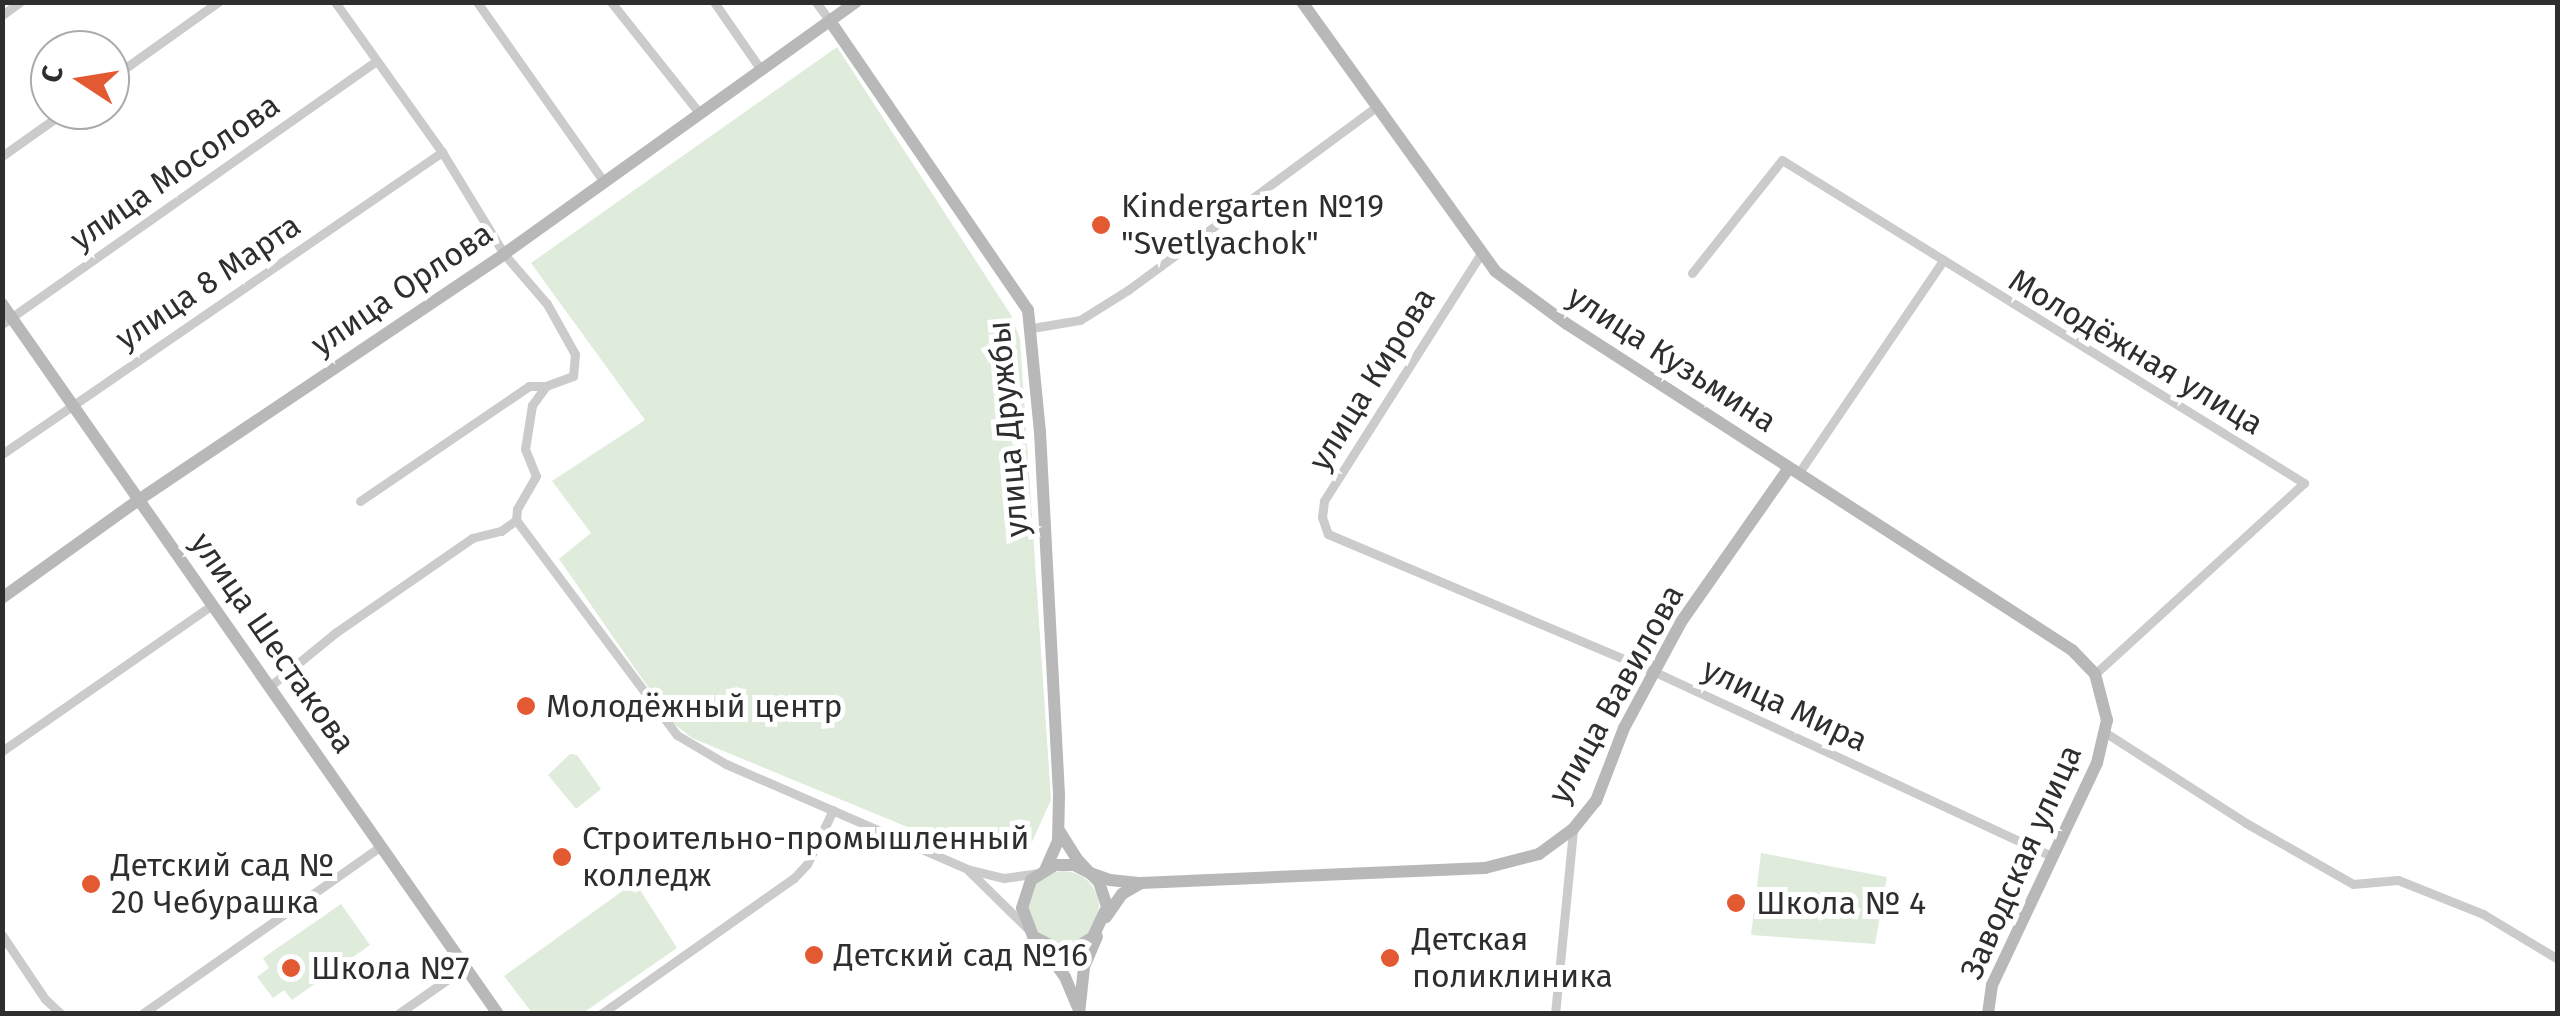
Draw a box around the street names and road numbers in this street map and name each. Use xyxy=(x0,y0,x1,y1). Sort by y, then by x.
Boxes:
street label: улица Мосолова xyxy=(63,86,287,258)
street label: улица 8 Марта xyxy=(108,206,308,358)
street label: улица Орлова xyxy=(304,214,500,364)
street label: Молодёжная улица xyxy=(2002,261,2270,443)
street label: улица Кузьмина xyxy=(1560,277,1784,441)
street label: улица Кирова xyxy=(1300,280,1444,478)
street label: улица Дружбы xyxy=(979,319,1037,539)
street label: улица Шестакова xyxy=(183,525,363,761)
street label: улица Вавилова xyxy=(1540,578,1692,810)
street label: улица Мира xyxy=(1696,650,1874,760)
street label: Заводская улица xyxy=(1952,739,2090,985)

